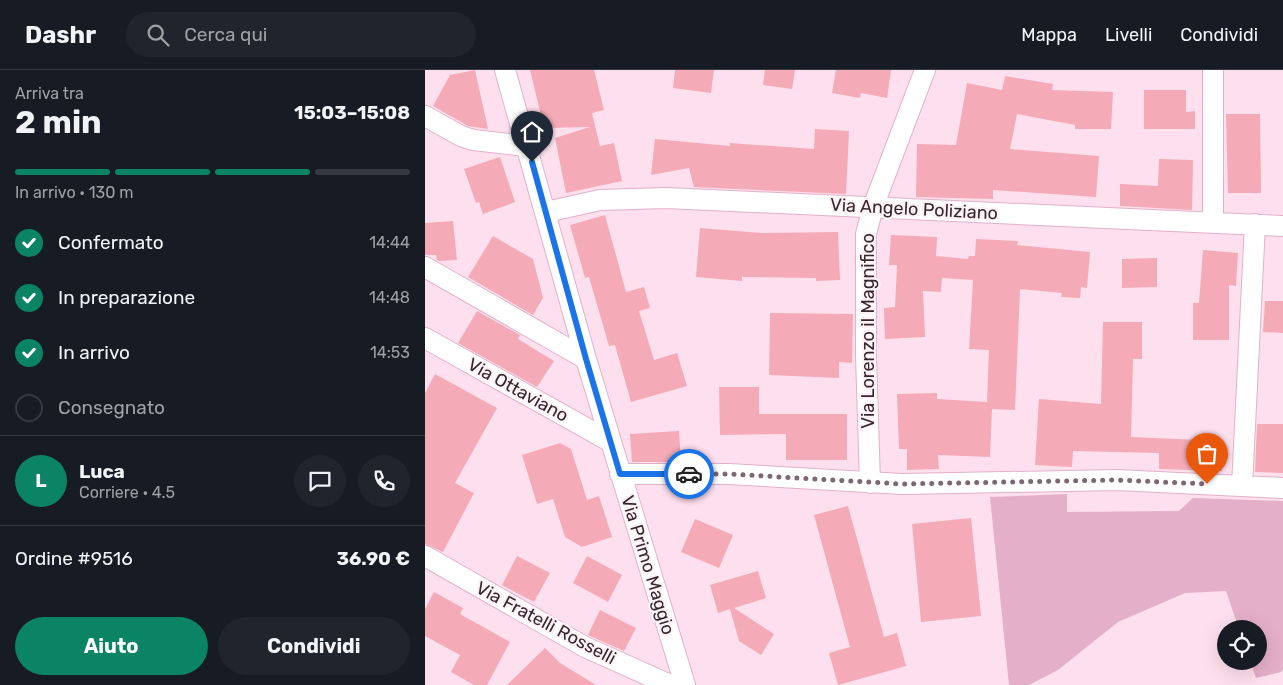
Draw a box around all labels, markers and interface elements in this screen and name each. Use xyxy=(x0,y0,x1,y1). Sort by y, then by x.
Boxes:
search box xyxy=(126,12,476,57)
text: Dashr xyxy=(25,21,96,49)
icon: search xyxy=(144,21,172,49)
text: Cerca qui xyxy=(184,23,267,46)
text: Mappa xyxy=(1021,24,1077,46)
text: Livelli xyxy=(1105,24,1152,46)
text: Condividi xyxy=(1180,24,1258,46)
text: Arriva tra xyxy=(15,84,84,103)
text: 15:03–15:08 xyxy=(294,101,410,124)
text: 2 min xyxy=(15,103,102,141)
pin xyxy=(511,111,553,162)
icon: home xyxy=(518,118,546,146)
text: In arrivo · 130 m xyxy=(15,183,134,202)
street label: Via Angelo Poliziano xyxy=(830,194,998,224)
icon: check xyxy=(15,229,43,257)
text: Confermato xyxy=(58,231,164,254)
text: 14:44 xyxy=(369,233,410,252)
street label: Via Lorenzo il Magnifico xyxy=(857,233,879,429)
icon: check xyxy=(15,284,43,312)
text: In preparazione xyxy=(58,286,195,309)
text: 14:48 xyxy=(369,288,410,307)
icon: check xyxy=(15,339,43,367)
text: In arrivo xyxy=(58,341,130,364)
text: 14:53 xyxy=(370,343,410,362)
street label: Via Ottaviano xyxy=(464,353,572,427)
text: Consegnato xyxy=(58,396,165,419)
pin xyxy=(1186,433,1228,484)
icon: bag xyxy=(1193,440,1221,468)
courier xyxy=(664,449,714,499)
button: chat xyxy=(294,455,346,507)
button: phone xyxy=(358,455,410,507)
text: Luca xyxy=(79,460,125,483)
icon: car xyxy=(675,460,703,488)
text: L xyxy=(35,469,47,492)
text: Corriere · 4.5 xyxy=(79,483,175,502)
street label: Via Primo Maggio xyxy=(616,493,680,637)
text: Ordine #9516 xyxy=(15,547,133,570)
text: 36.90 € xyxy=(336,547,410,570)
street label: Via Fratelli Rosselli xyxy=(472,577,620,669)
button: Aiuto xyxy=(15,617,208,675)
button: Condividi xyxy=(218,617,410,675)
map controls xyxy=(1217,620,1267,670)
button: locate xyxy=(1217,620,1267,670)

